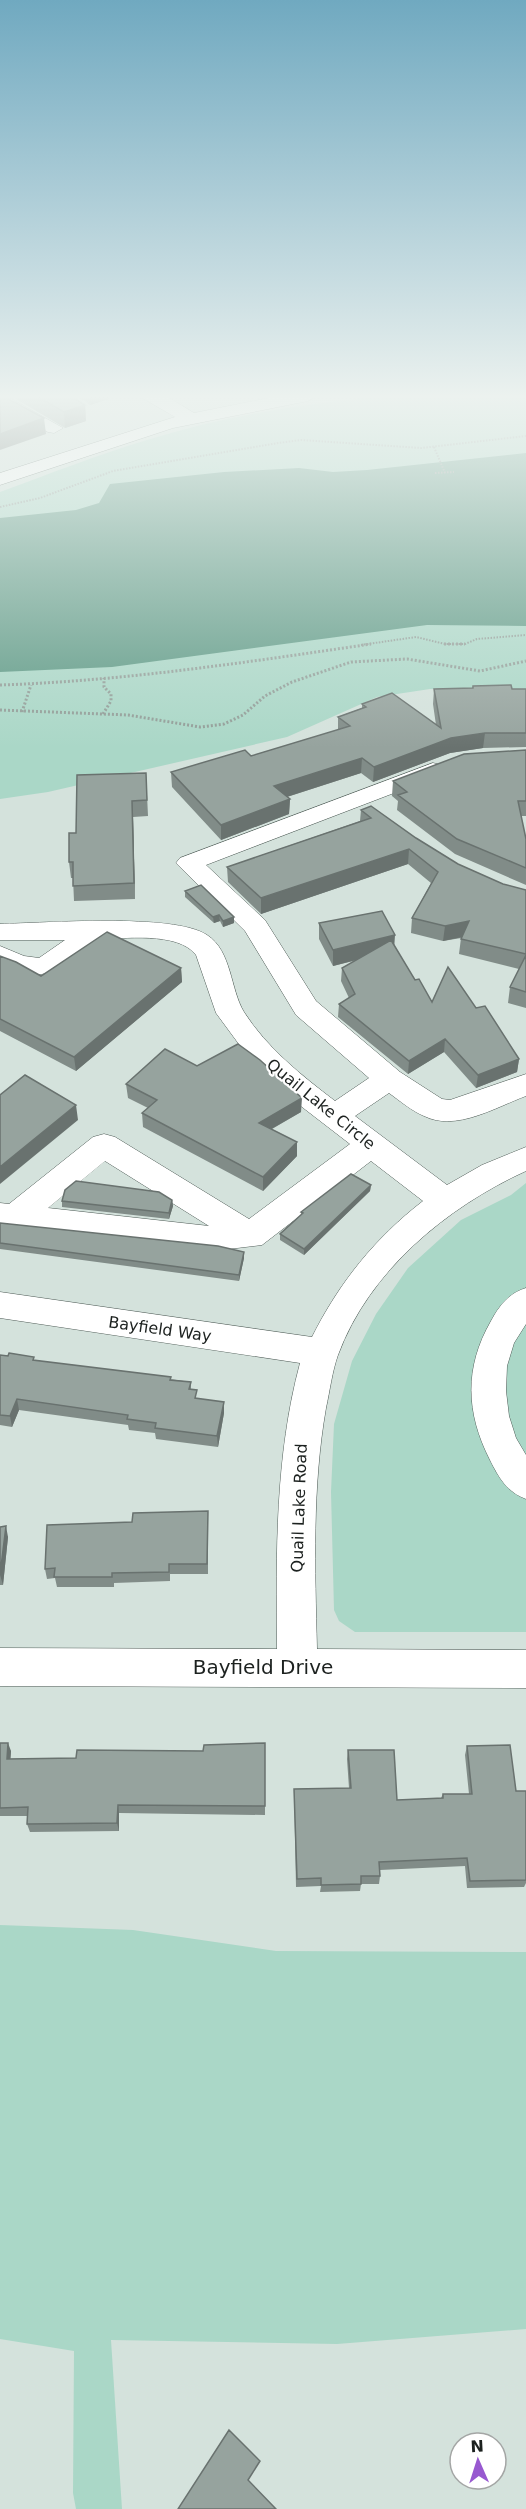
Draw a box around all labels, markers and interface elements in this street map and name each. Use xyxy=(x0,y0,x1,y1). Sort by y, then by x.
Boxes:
street label: Quail Lake Circle xyxy=(263,1055,379,1153)
street label: Bayfield Way xyxy=(107,1312,213,1346)
street label: Quail Lake Road xyxy=(287,1443,311,1573)
street label: Bayfield Drive xyxy=(193,1655,333,1679)
north arrow xyxy=(448,2431,508,2491)
text: N xyxy=(470,2437,484,2456)

